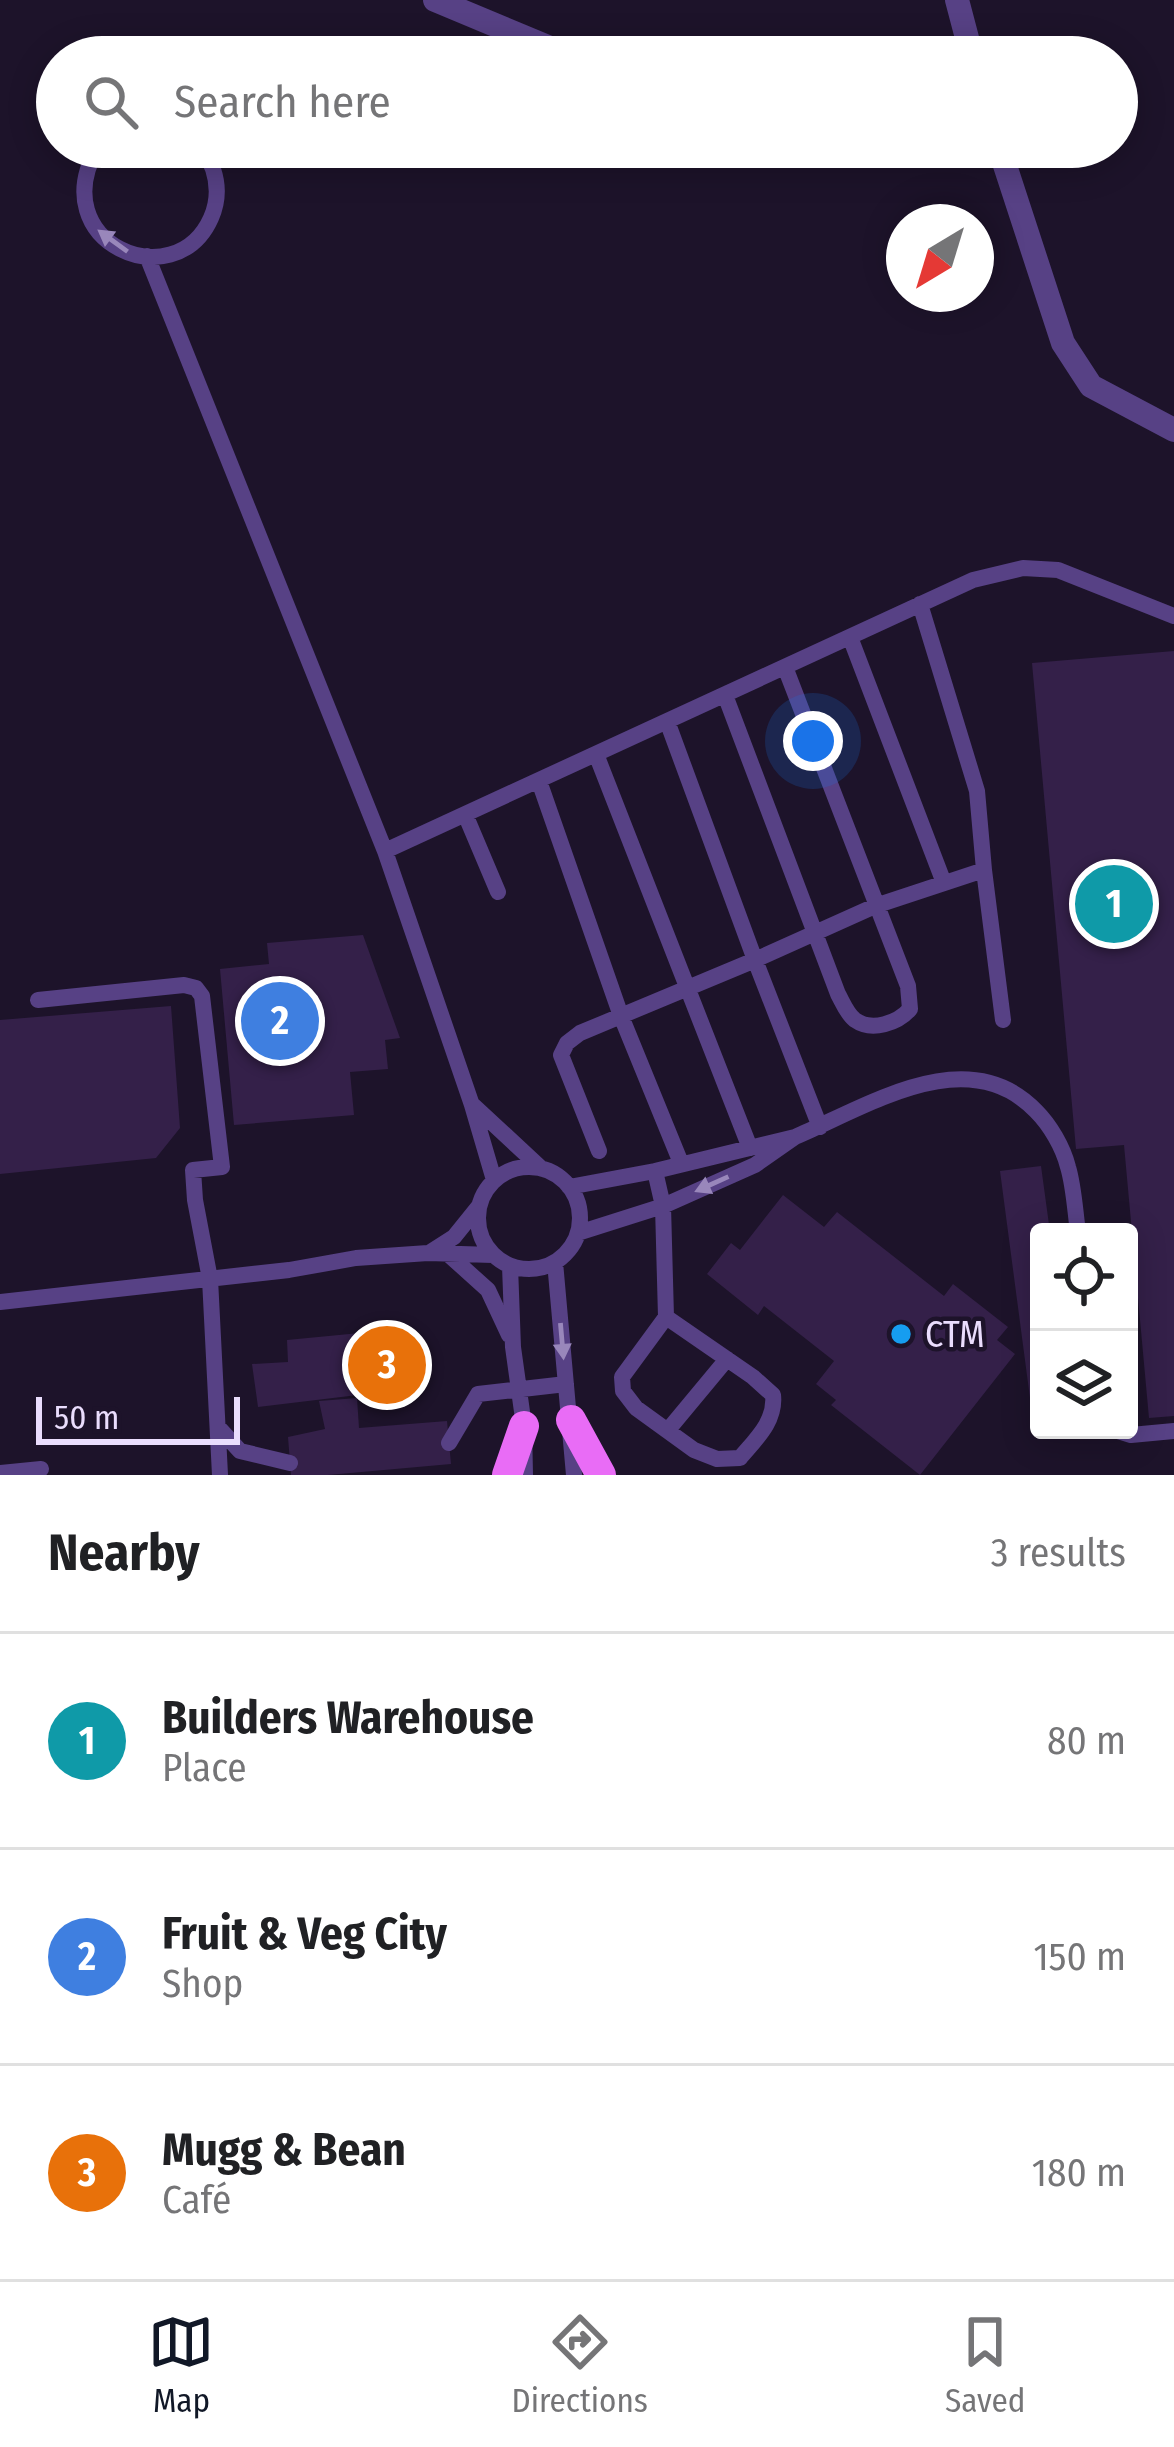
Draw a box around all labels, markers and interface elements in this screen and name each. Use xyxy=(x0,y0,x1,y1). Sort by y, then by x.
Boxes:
search box xyxy=(36,36,1138,168)
icon: search xyxy=(78,69,144,135)
text: Search here xyxy=(174,75,391,129)
north arrow xyxy=(886,204,994,312)
one-way arrow xyxy=(97,230,129,253)
your location xyxy=(783,711,843,771)
pin: 1 xyxy=(1075,859,1153,949)
pin: 2 xyxy=(241,976,319,1066)
one-way arrow xyxy=(694,1175,729,1195)
map controls xyxy=(1030,1223,1138,1439)
button: locate xyxy=(1030,1223,1138,1331)
place label: CTM xyxy=(925,1313,984,1357)
pin: 3 xyxy=(348,1320,426,1410)
marker: CTM xyxy=(888,1321,914,1347)
one-way arrow xyxy=(553,1323,572,1361)
button: layers xyxy=(1030,1331,1138,1439)
scale bar xyxy=(36,1391,240,1444)
text: 50 m xyxy=(54,1398,119,1438)
text: Nearby xyxy=(48,1522,200,1584)
text: 3 results xyxy=(991,1530,1126,1576)
text: Builders Warehouse xyxy=(162,1691,534,1745)
text: 1 xyxy=(79,1718,95,1764)
text: 80 m xyxy=(1047,1718,1126,1764)
text: Place xyxy=(162,1745,246,1791)
text: Fruit & Veg City xyxy=(162,1907,447,1961)
text: 2 xyxy=(78,1934,96,1980)
text: 150 m xyxy=(1033,1934,1126,1980)
text: Shop xyxy=(162,1961,243,2007)
text: Mugg & Bean xyxy=(162,2123,406,2177)
text: 3 xyxy=(78,2150,96,2196)
text: 180 m xyxy=(1032,2150,1126,2196)
text: Café xyxy=(162,2177,231,2223)
tab: Map xyxy=(148,2309,214,2421)
tab: Directions xyxy=(511,2309,648,2421)
tab: Saved xyxy=(945,2309,1025,2421)

